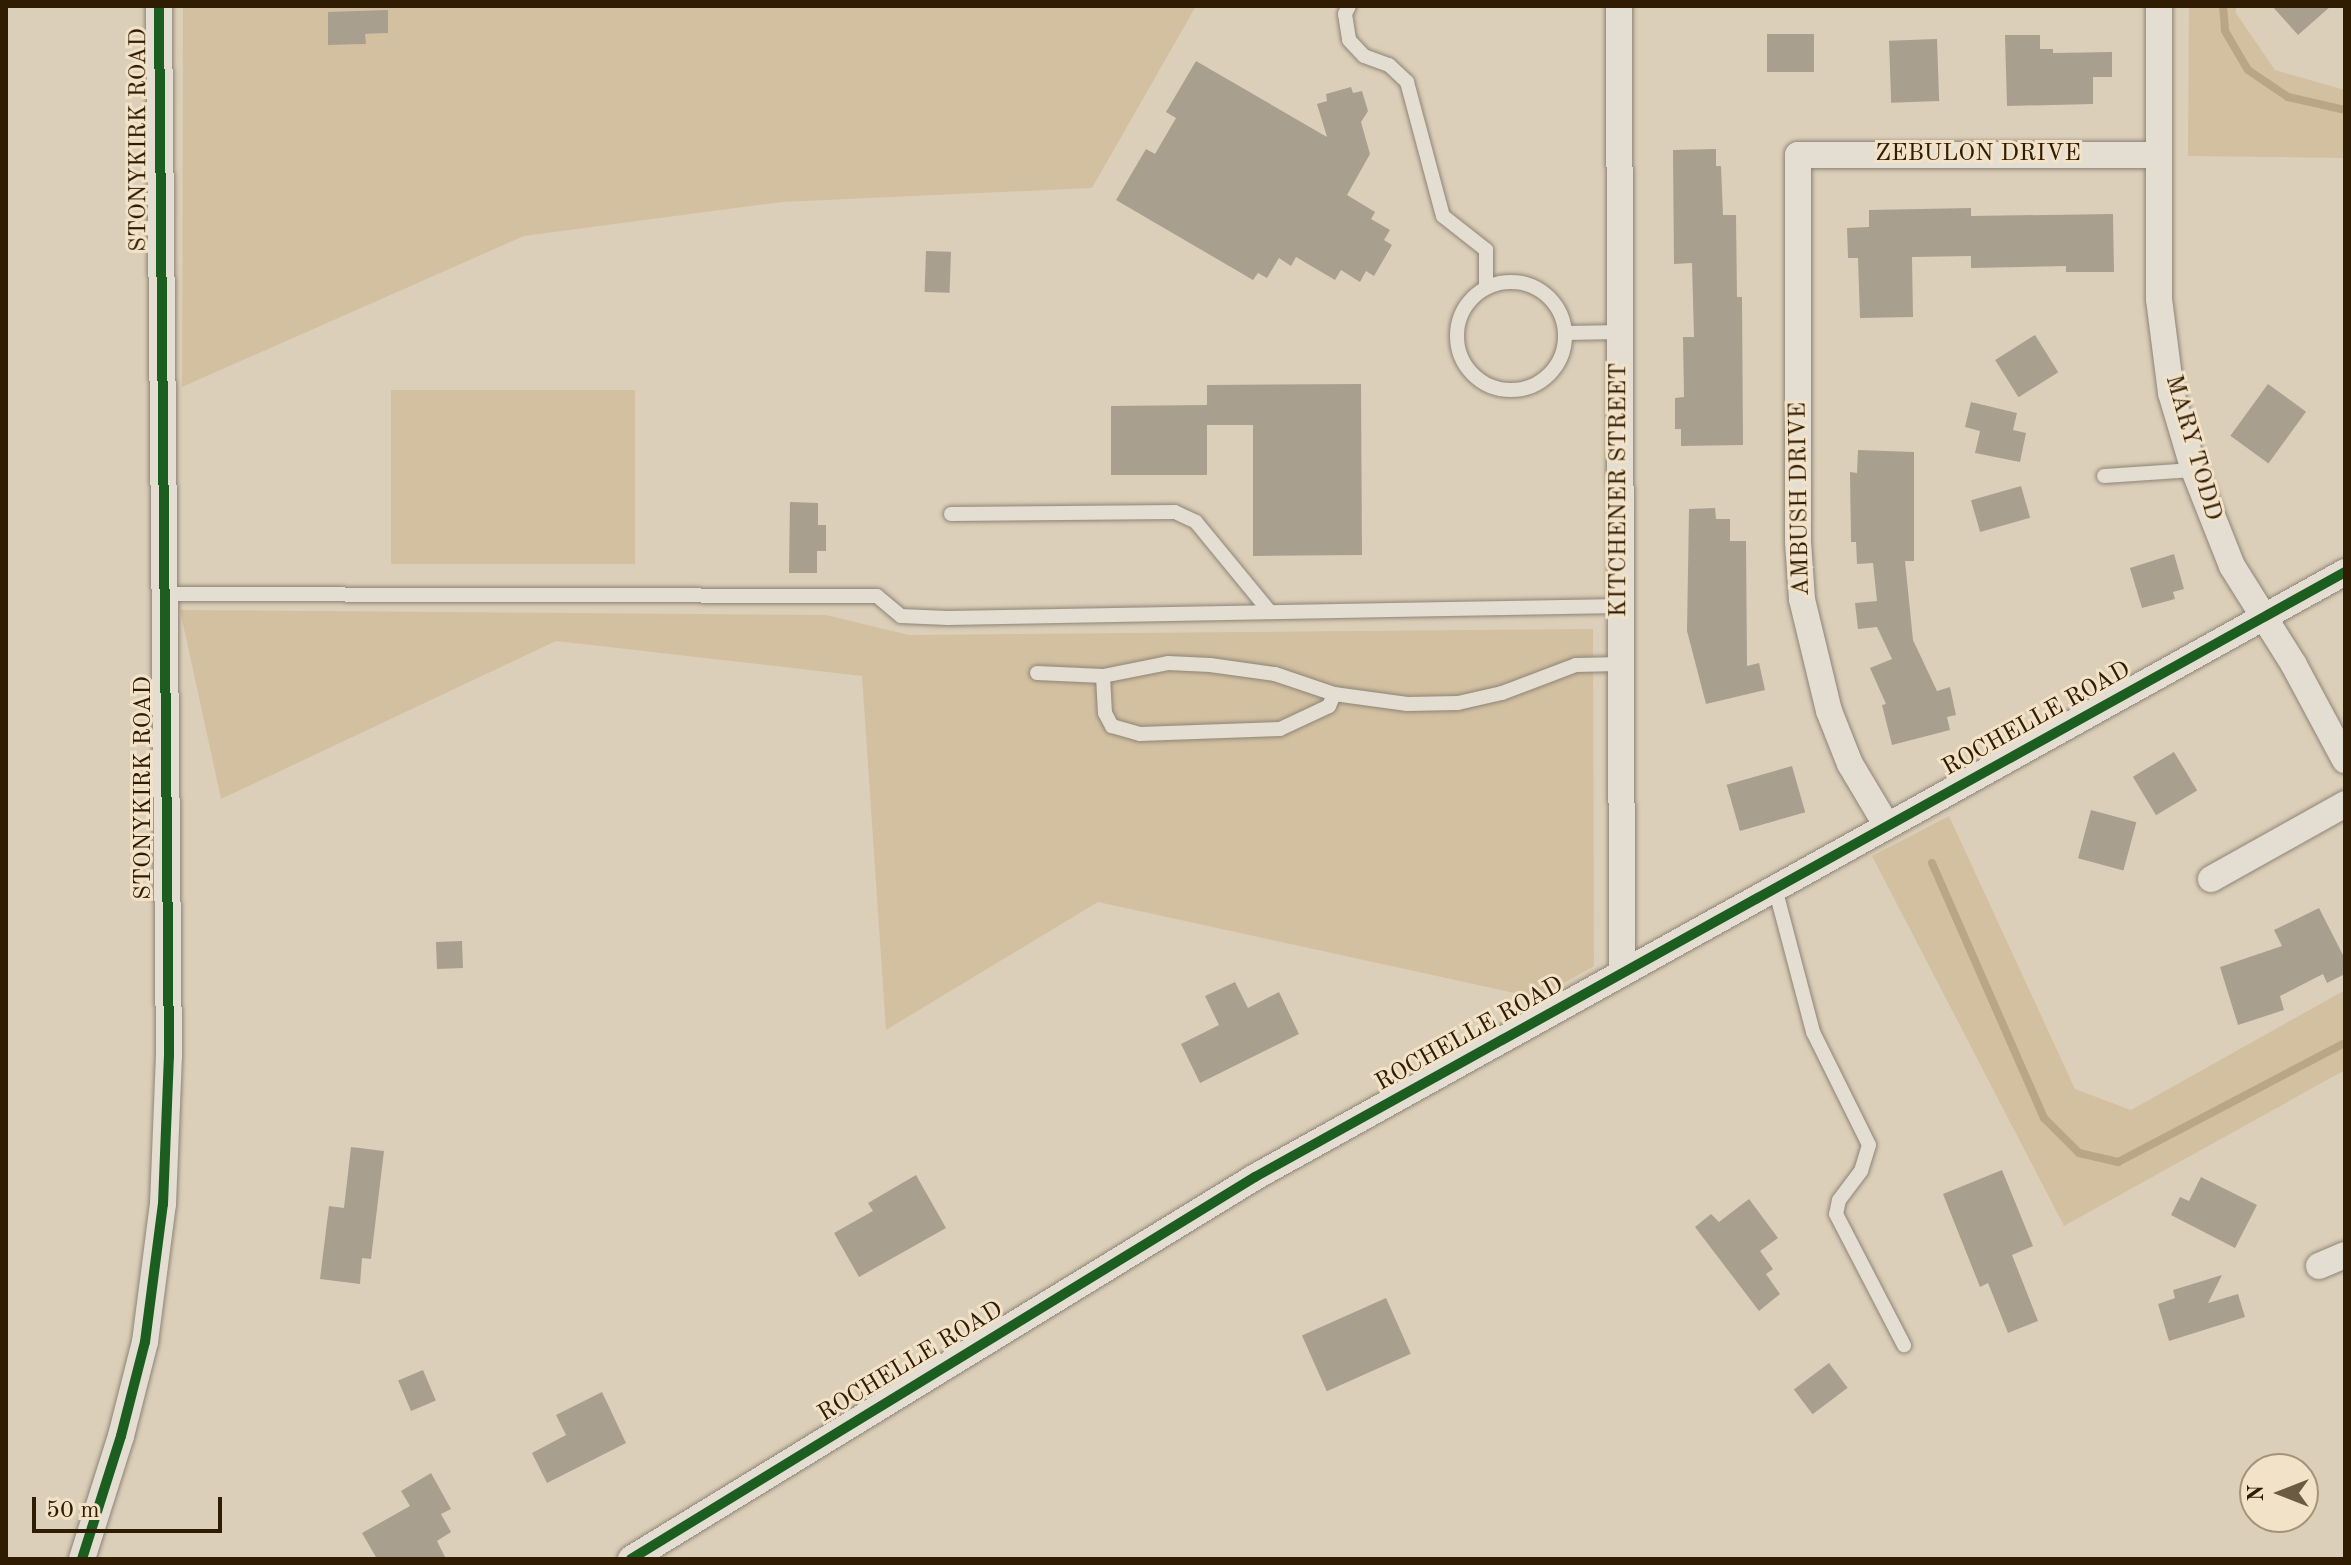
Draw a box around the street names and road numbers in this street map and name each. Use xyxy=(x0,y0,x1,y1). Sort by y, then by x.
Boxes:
street label: STONYKIRK ROAD xyxy=(126,28,154,252)
street label: ZEBULON DRIVE xyxy=(1875,141,2081,169)
street label: KITCHENER STREET xyxy=(1606,363,1634,617)
street label: MARY TODD xyxy=(2157,372,2227,524)
street label: AMBUSH DRIVE xyxy=(1785,402,1817,596)
street label: ROCHELLE ROAD xyxy=(1938,656,2136,784)
street label: STONYKIRK ROAD xyxy=(131,676,159,900)
street label: ROCHELLE ROAD xyxy=(1371,971,1569,1099)
street label: ROCHELLE ROAD xyxy=(813,1296,1009,1430)

